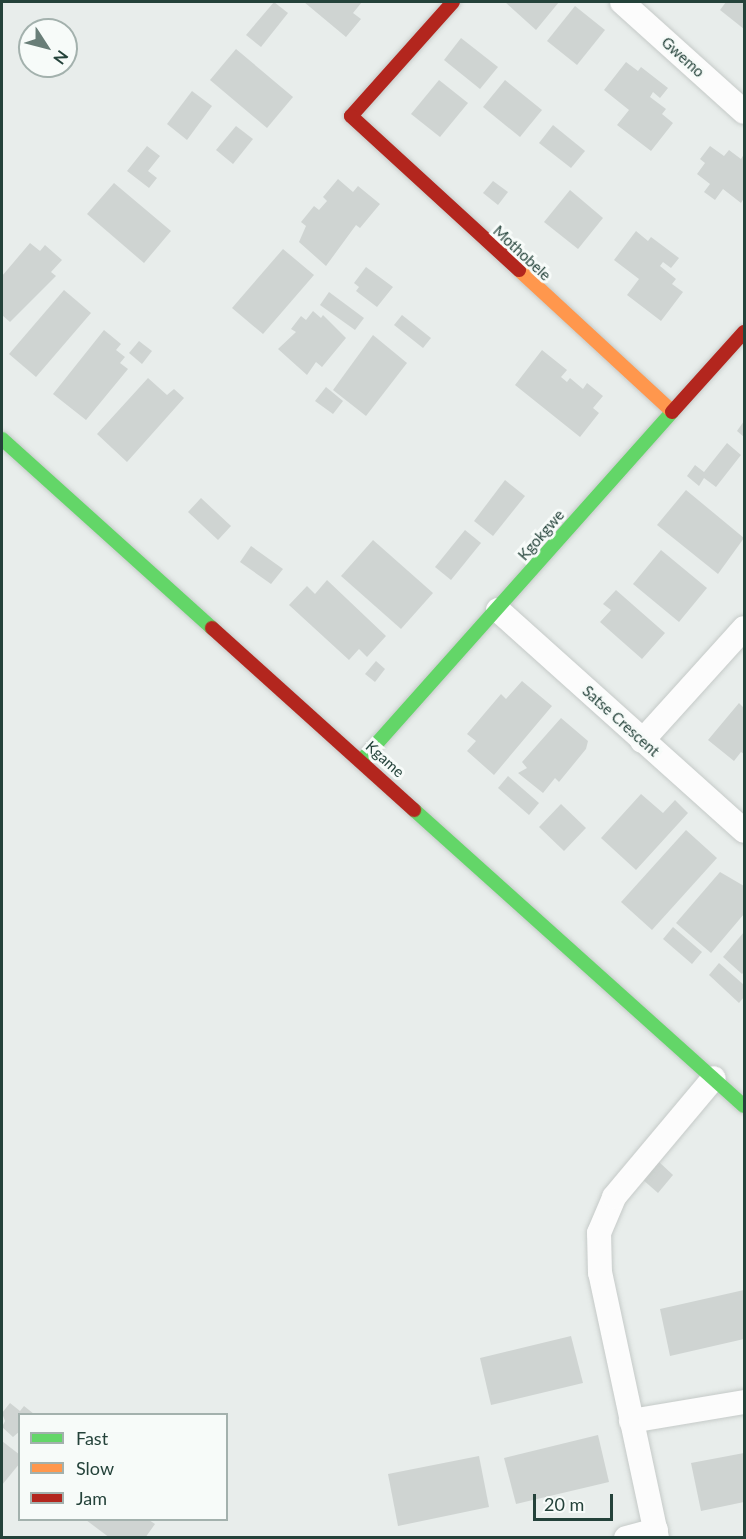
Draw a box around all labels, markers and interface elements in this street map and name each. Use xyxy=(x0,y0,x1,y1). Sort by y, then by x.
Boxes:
north arrow xyxy=(18,18,78,78)
street label: Gwemo xyxy=(658,33,708,81)
text: N xyxy=(50,47,73,68)
street label: Mothobele xyxy=(489,222,555,284)
street label: Kgokgwe xyxy=(514,506,568,564)
street label: Satse Crescent xyxy=(579,682,663,760)
street label: Kgame xyxy=(362,737,408,781)
legend xyxy=(18,1413,228,1521)
text: Fast xyxy=(76,1427,108,1449)
text: Slow xyxy=(76,1457,114,1479)
scale bar xyxy=(536,1482,616,1520)
text: Jam xyxy=(76,1487,107,1509)
text: 20 m xyxy=(544,1493,584,1515)

